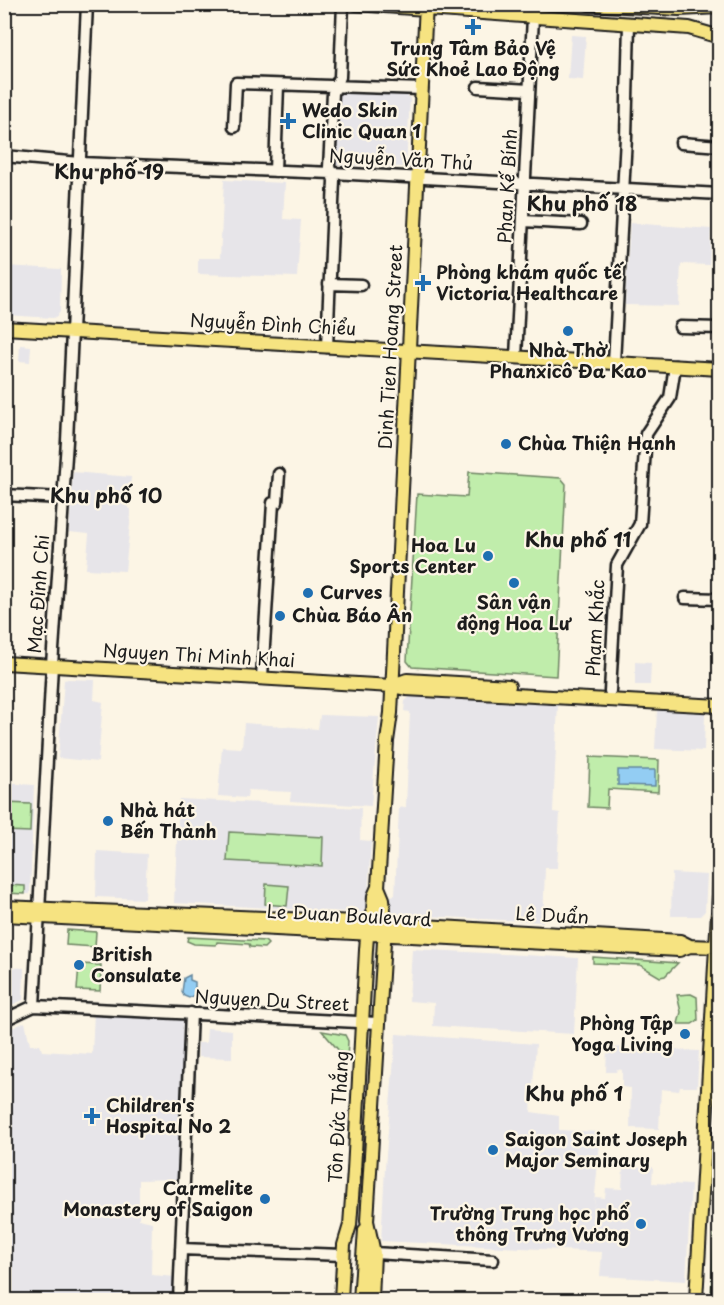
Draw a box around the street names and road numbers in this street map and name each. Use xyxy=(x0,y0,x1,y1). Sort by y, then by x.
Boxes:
street label: Phan Kế Bính xyxy=(490,128,523,244)
street label: Nguyễn Văn Thủ xyxy=(329,141,474,176)
street label: Dinh Tien Hoang Street xyxy=(371,244,408,450)
street label: Nguyễn Đình Chiểu xyxy=(189,306,357,341)
street label: Mạc Đĩnh Chi xyxy=(20,534,55,654)
street label: Phạm Khắc xyxy=(578,579,611,677)
street label: Nguyen Thi Minh Khai xyxy=(102,636,296,673)
street label: Le Duan Boulevard xyxy=(266,897,432,932)
street label: Lê Duẩn xyxy=(515,899,590,930)
street label: Nguyen Du Street xyxy=(194,982,350,1017)
street label: Tôn Đức Thắng xyxy=(321,1050,354,1184)

